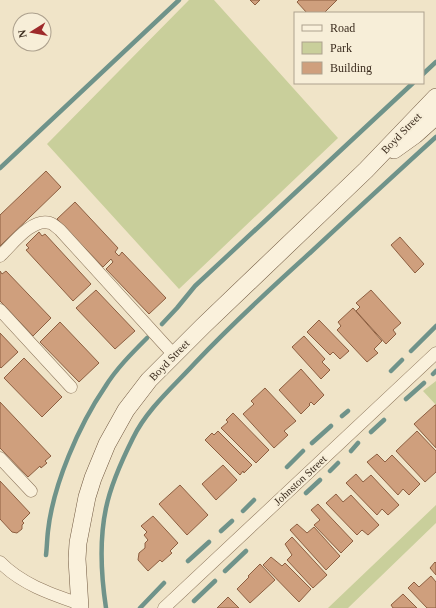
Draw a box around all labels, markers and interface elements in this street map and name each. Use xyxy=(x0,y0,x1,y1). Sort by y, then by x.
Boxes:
north arrow xyxy=(12,12,52,52)
legend xyxy=(294,12,424,84)
text: Road xyxy=(330,21,355,35)
text: N xyxy=(16,29,29,39)
text: Park xyxy=(330,41,352,55)
text: Building xyxy=(330,61,372,75)
street label: Boyd Street xyxy=(379,110,423,156)
street label: Boyd Street xyxy=(147,337,191,383)
street label: Johnston Street xyxy=(271,453,329,507)

